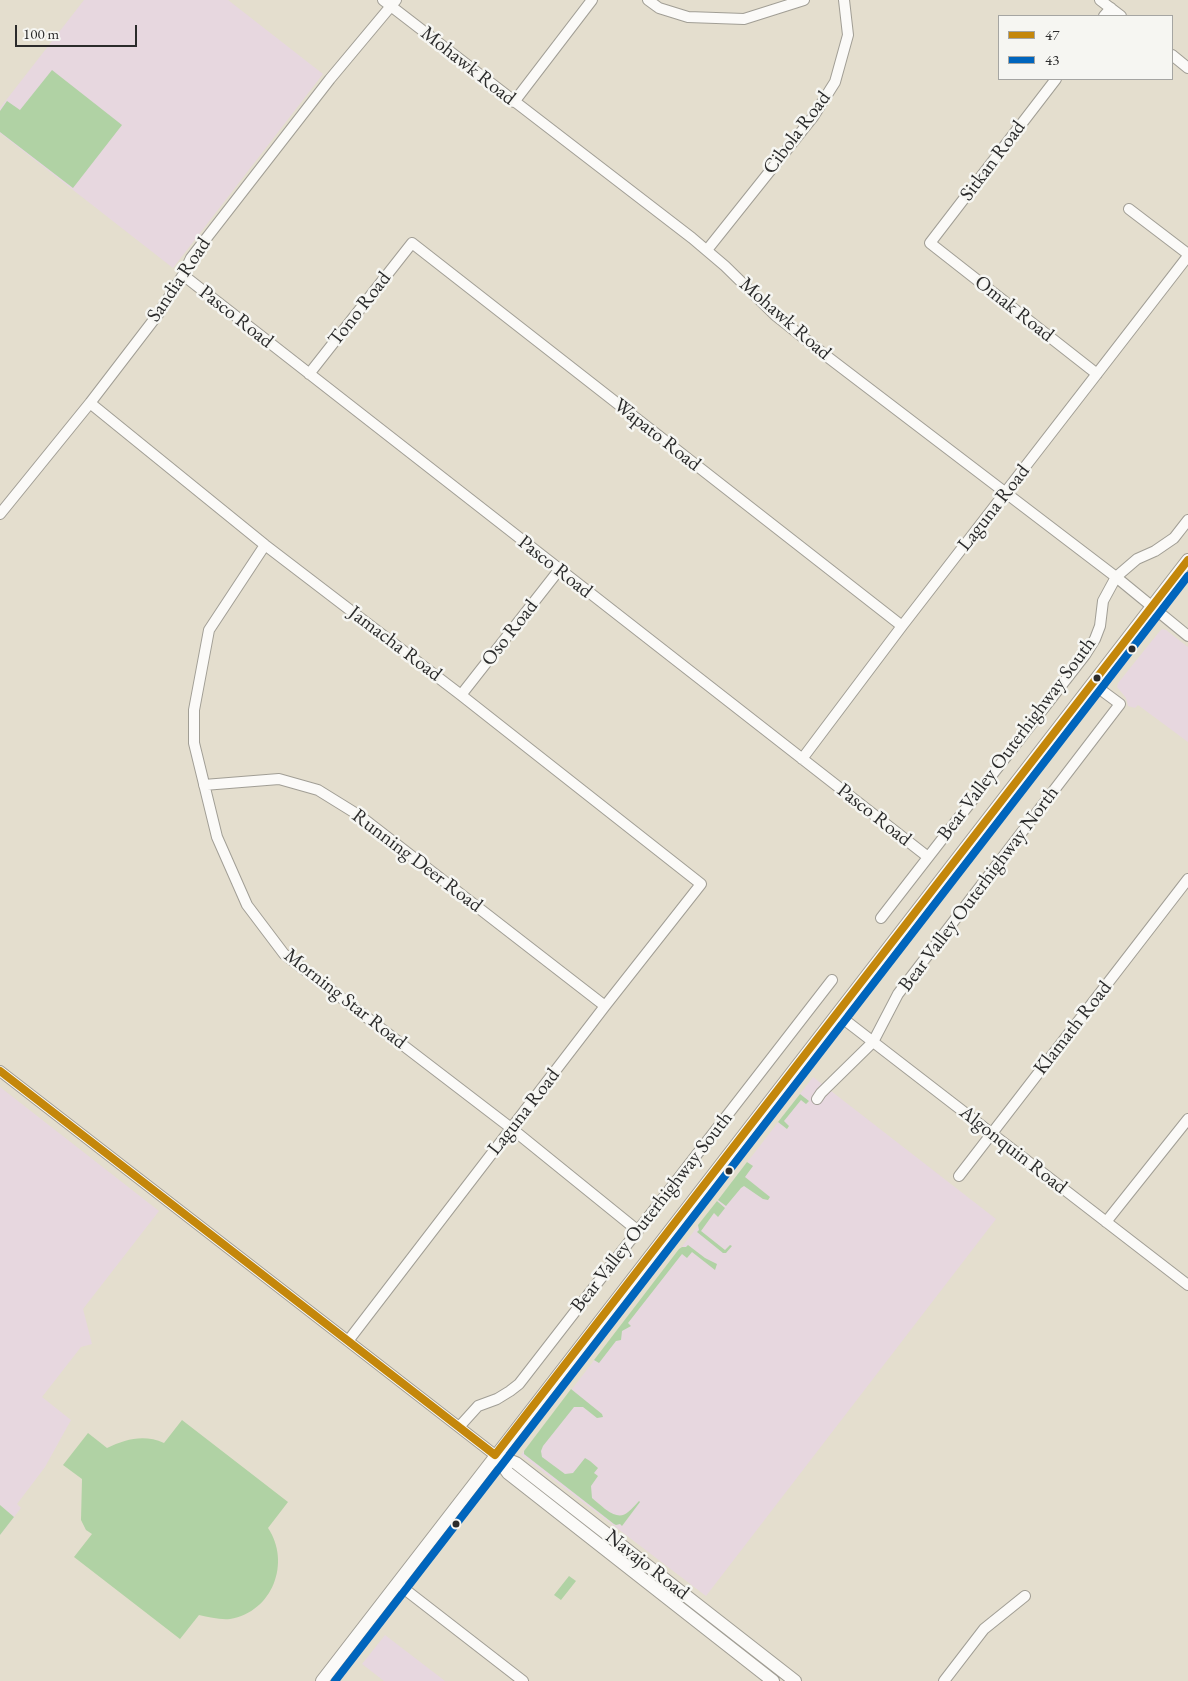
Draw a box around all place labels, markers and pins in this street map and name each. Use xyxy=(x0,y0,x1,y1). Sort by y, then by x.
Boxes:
unlabelled marker xyxy=(1127,644,1137,654)
unlabelled marker xyxy=(1092,673,1102,683)
unlabelled marker xyxy=(724,1166,734,1176)
unlabelled marker xyxy=(451,1519,461,1529)

